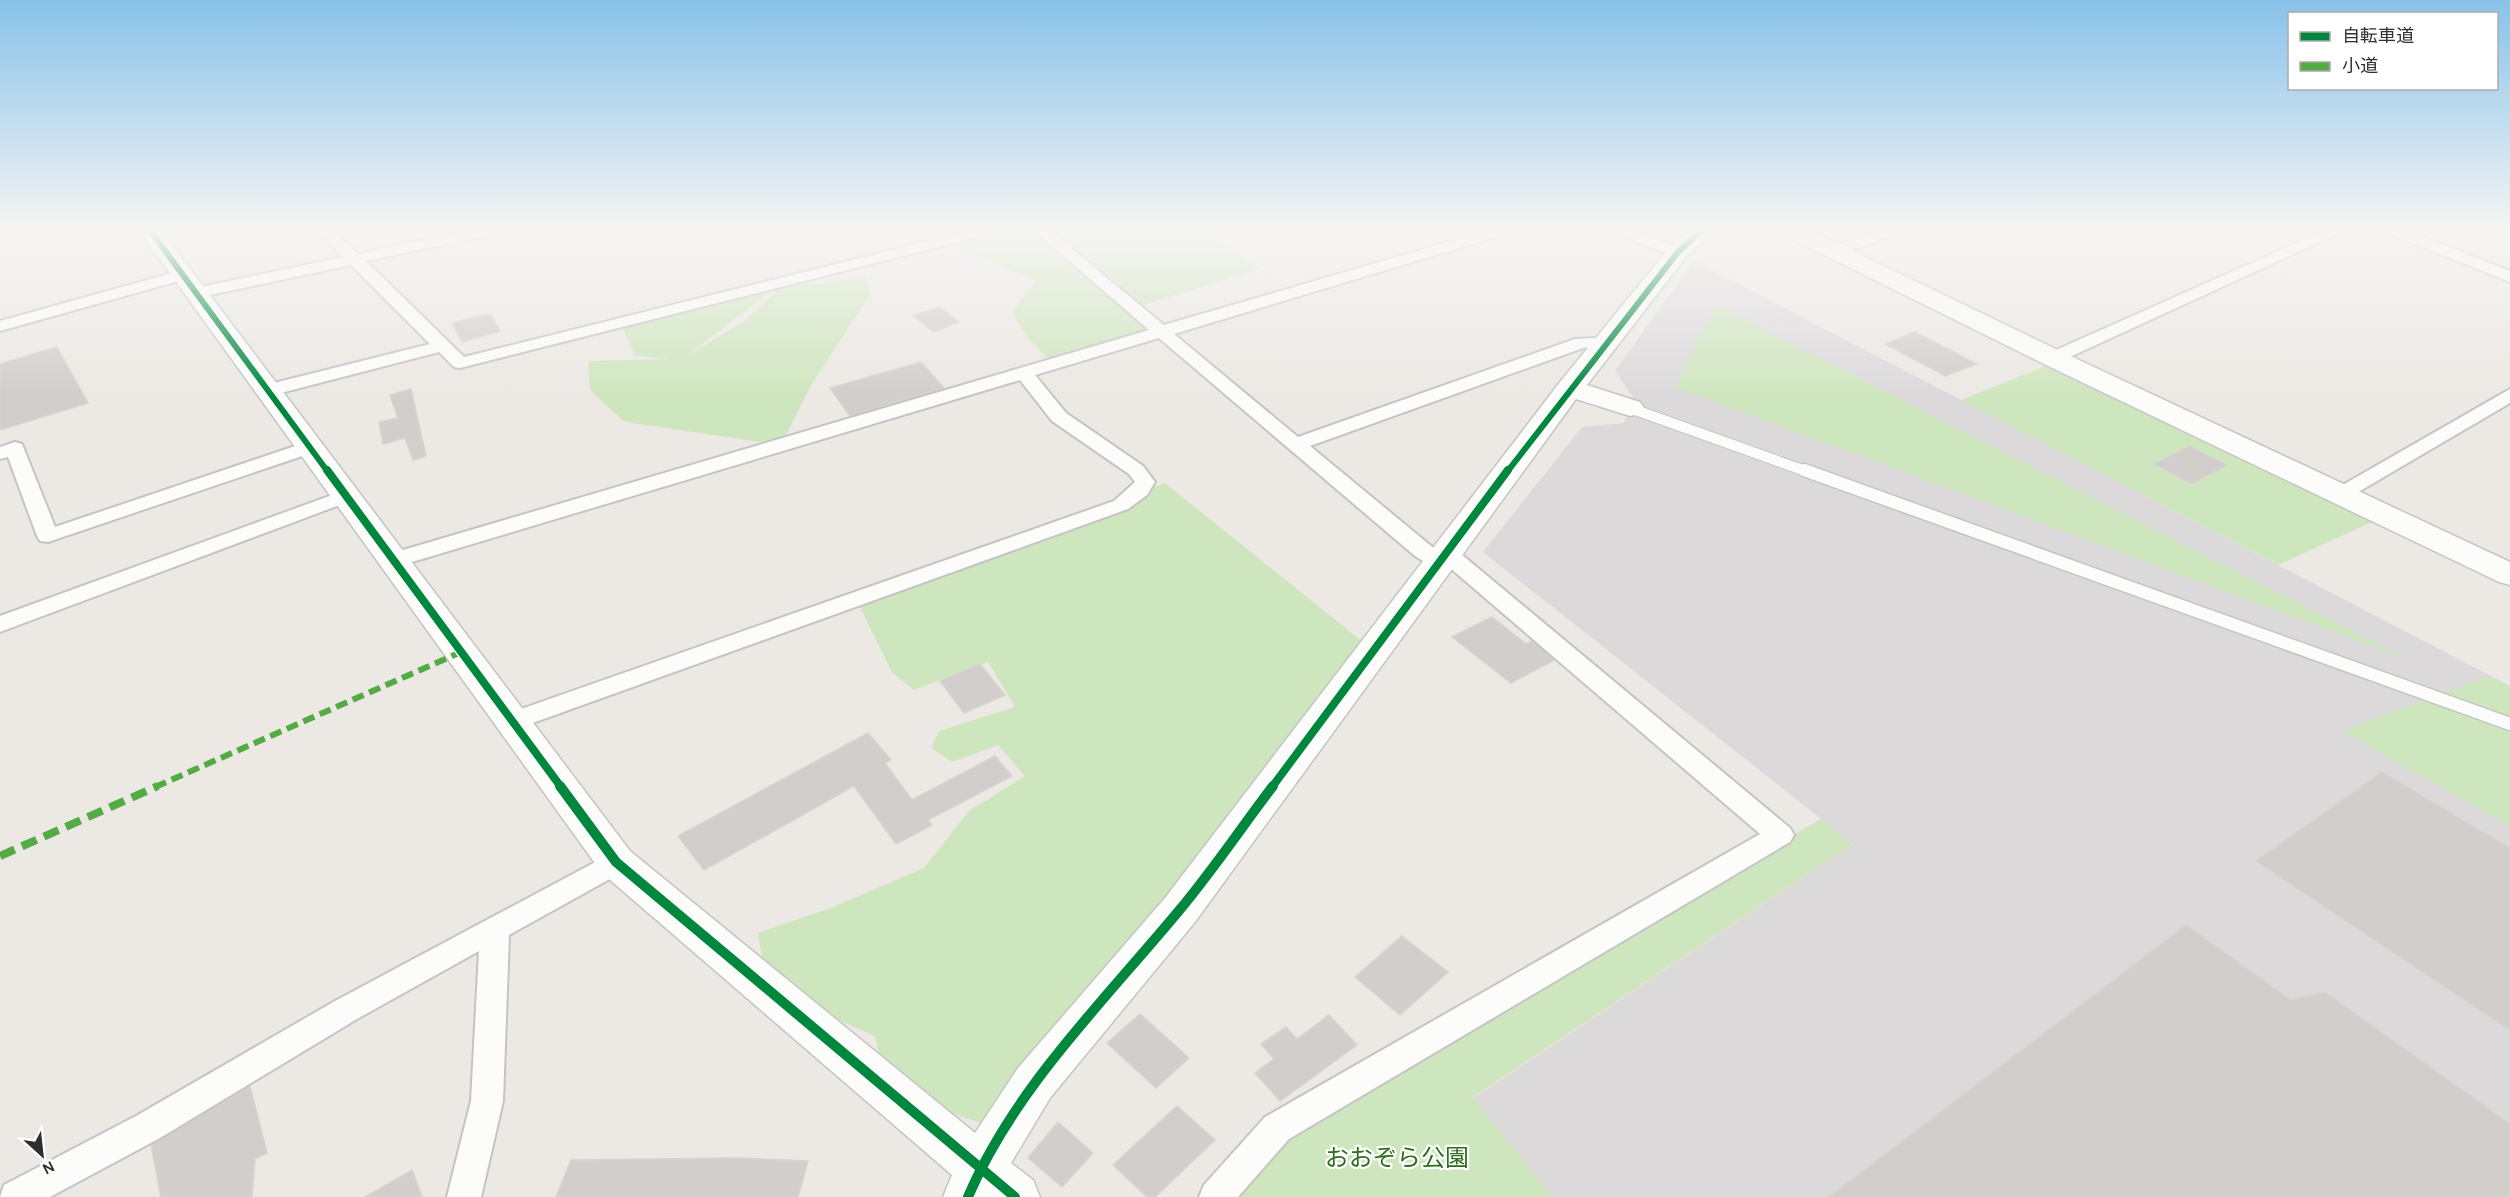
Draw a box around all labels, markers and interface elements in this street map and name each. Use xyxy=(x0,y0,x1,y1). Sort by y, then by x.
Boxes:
legend xyxy=(2288,12,2498,90)
text: 自転車道 xyxy=(2342,25,2414,47)
text: 小道 xyxy=(2342,55,2378,77)
north arrow xyxy=(12,1125,72,1185)
park label: おおぞら公園 xyxy=(1325,1144,1469,1172)
text: N xyxy=(39,1157,58,1179)

